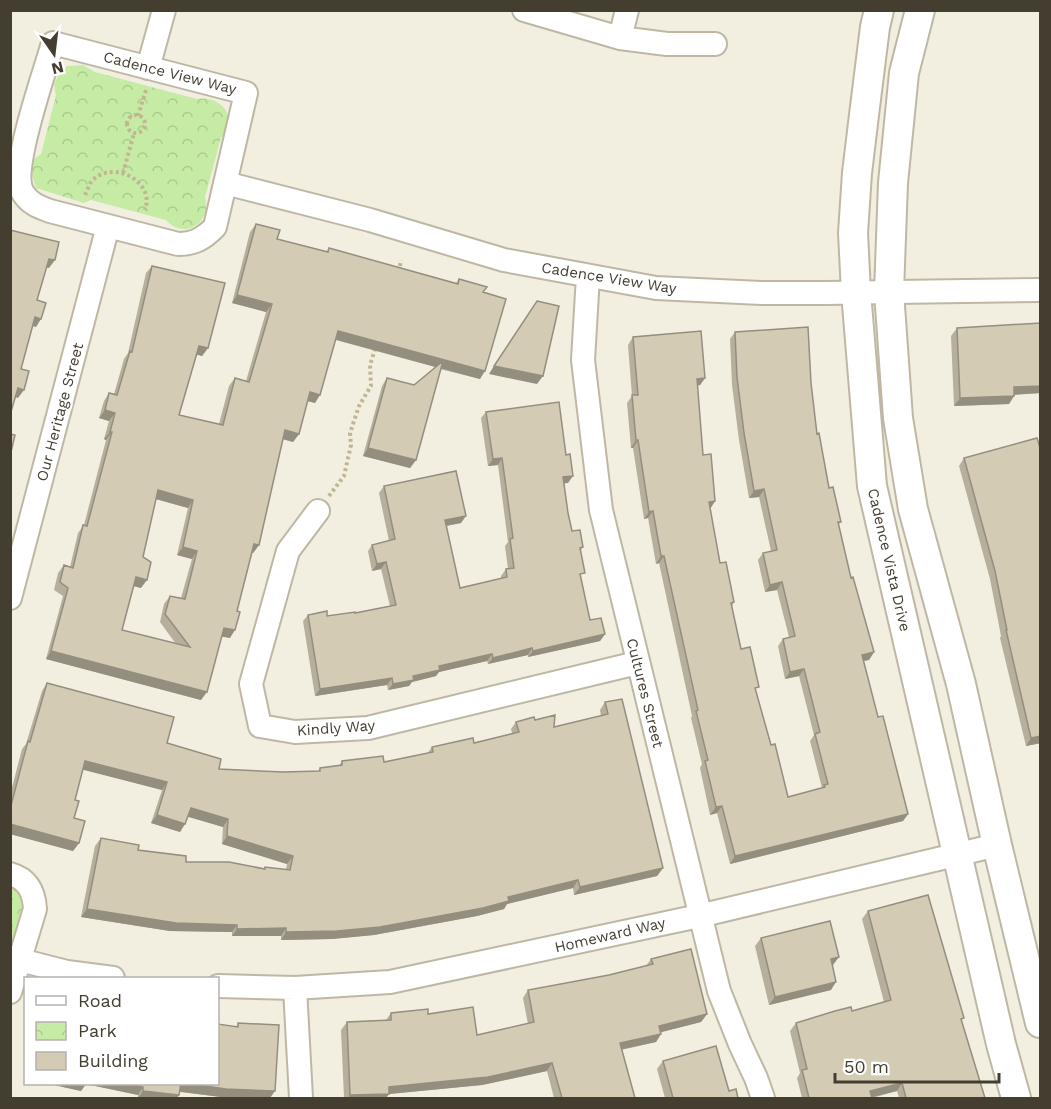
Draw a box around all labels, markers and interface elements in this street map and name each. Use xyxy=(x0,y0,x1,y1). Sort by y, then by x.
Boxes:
north arrow xyxy=(24,24,84,84)
street label: Cadence View Way xyxy=(102,48,239,98)
text: N xyxy=(49,57,66,79)
street label: Cadence View Way xyxy=(540,258,678,298)
street label: Our Heritage Street xyxy=(33,340,87,483)
street label: Cadence Vista Drive xyxy=(864,487,914,633)
street label: Cultures Street xyxy=(623,636,667,750)
street label: Kindly Way xyxy=(296,716,376,740)
street label: Homeward Way xyxy=(553,913,667,957)
legend xyxy=(24,977,219,1085)
text: Road xyxy=(78,990,122,1011)
text: Park xyxy=(78,1020,117,1041)
scale bar xyxy=(835,1046,998,1084)
text: Building xyxy=(78,1050,148,1071)
text: 50 m xyxy=(844,1056,889,1077)

